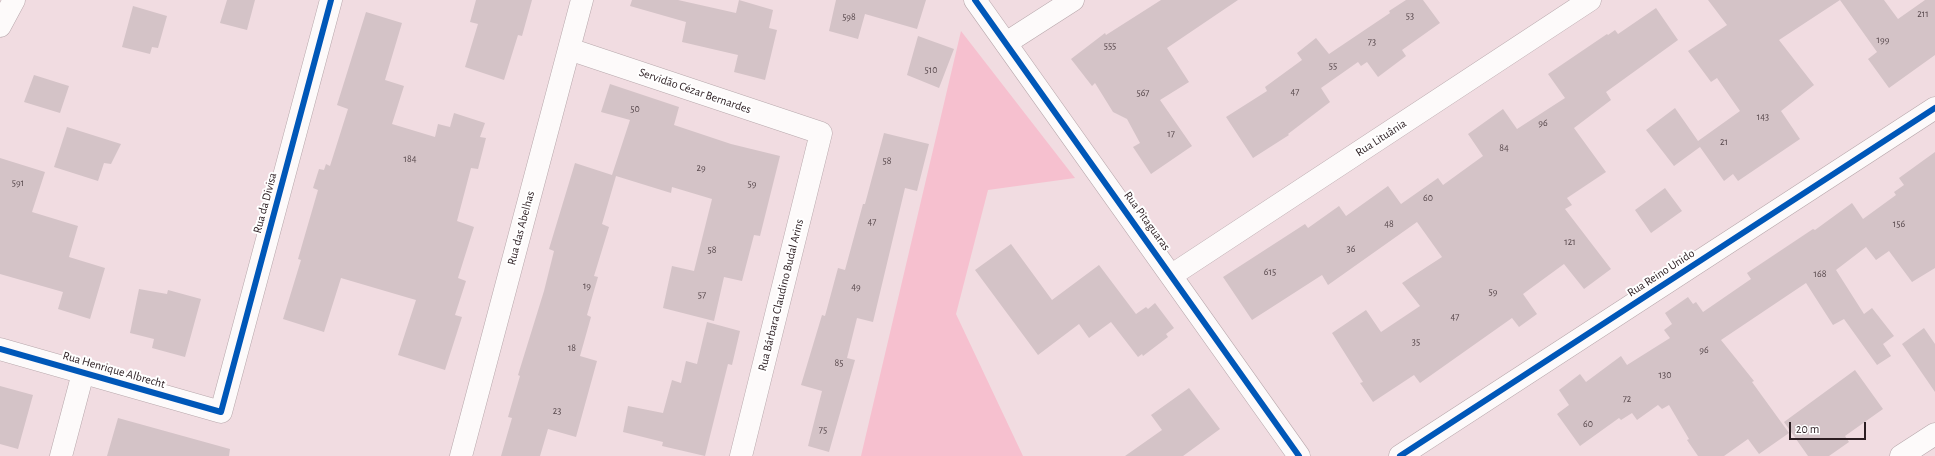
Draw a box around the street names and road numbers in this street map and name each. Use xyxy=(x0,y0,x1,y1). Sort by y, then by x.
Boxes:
street label: Servidão Cézar Bernardes xyxy=(637,65,753,117)
street label: Rua Lituânia xyxy=(1353,116,1409,160)
street label: Rua da Divisa xyxy=(250,171,280,235)
street label: Rua das Abelhas xyxy=(504,189,538,267)
street label: Rua Pitaguaras xyxy=(1121,189,1173,253)
street label: Rua Bárbara Claudino Budal Arins xyxy=(755,217,807,373)
street label: Rua Reino Unido xyxy=(1625,246,1697,300)
street label: Rua Henrique Albrecht xyxy=(61,348,167,392)

